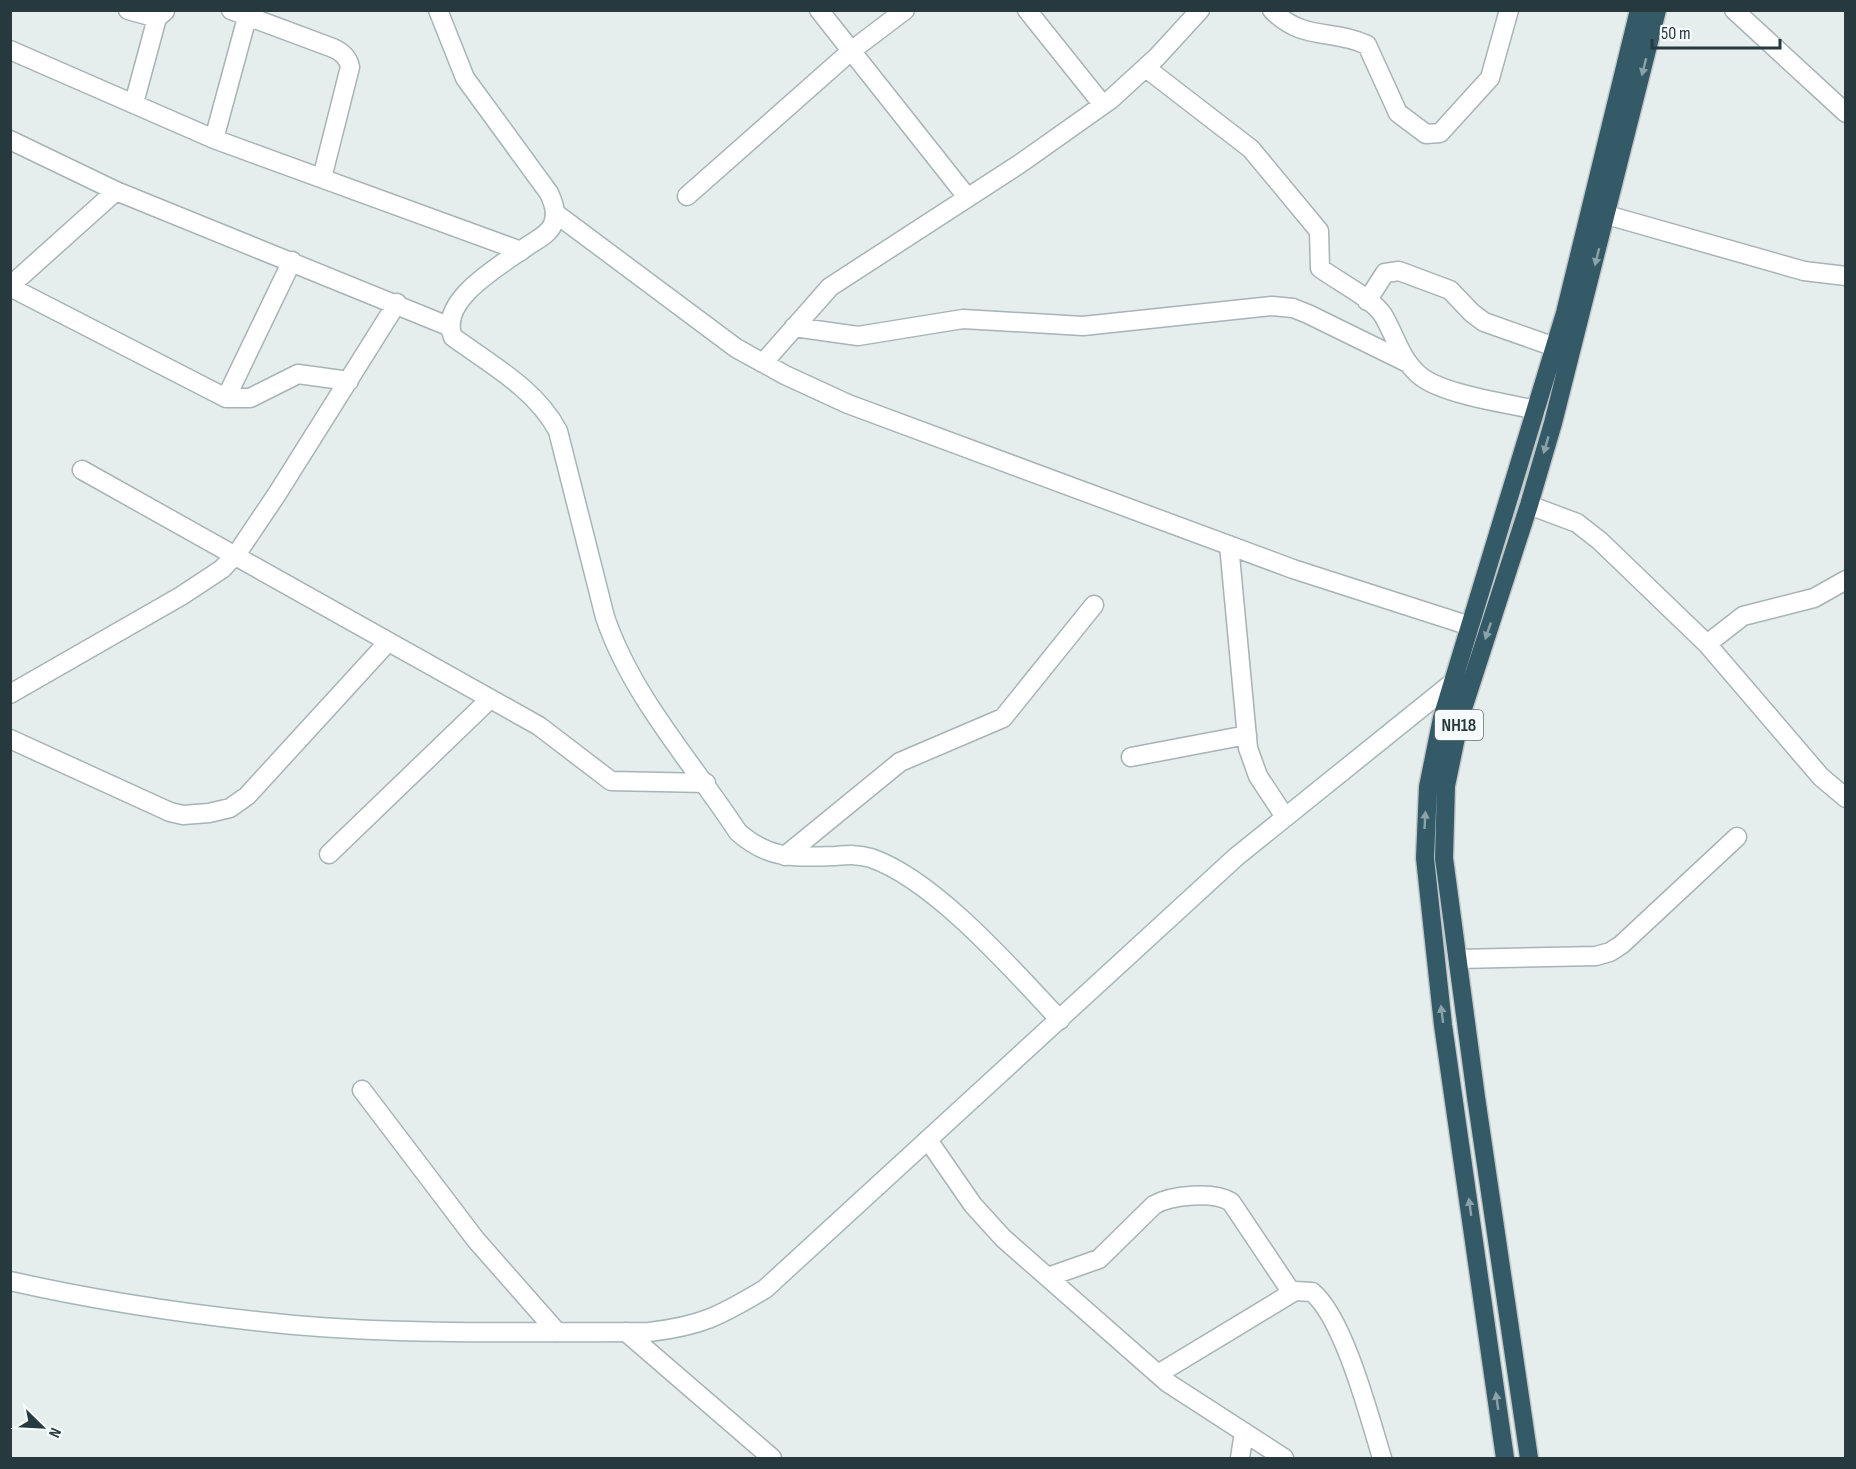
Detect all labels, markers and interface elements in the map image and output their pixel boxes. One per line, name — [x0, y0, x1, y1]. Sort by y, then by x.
scale bar — [1652, 12, 1780, 50]
text: 50 m — [1661, 23, 1691, 44]
one-way arrow — [1638, 58, 1648, 77]
one-way arrow — [1591, 247, 1601, 266]
one-way arrow — [1541, 436, 1551, 454]
one-way arrow — [1482, 622, 1492, 640]
road number: NH18 — [1435, 710, 1483, 740]
one-way arrow — [1420, 811, 1429, 830]
one-way arrow — [1437, 1005, 1447, 1024]
one-way arrow — [1465, 1198, 1474, 1217]
one-way arrow — [1492, 1391, 1501, 1410]
north arrow — [12, 1397, 72, 1457]
text: N — [44, 1425, 65, 1440]

